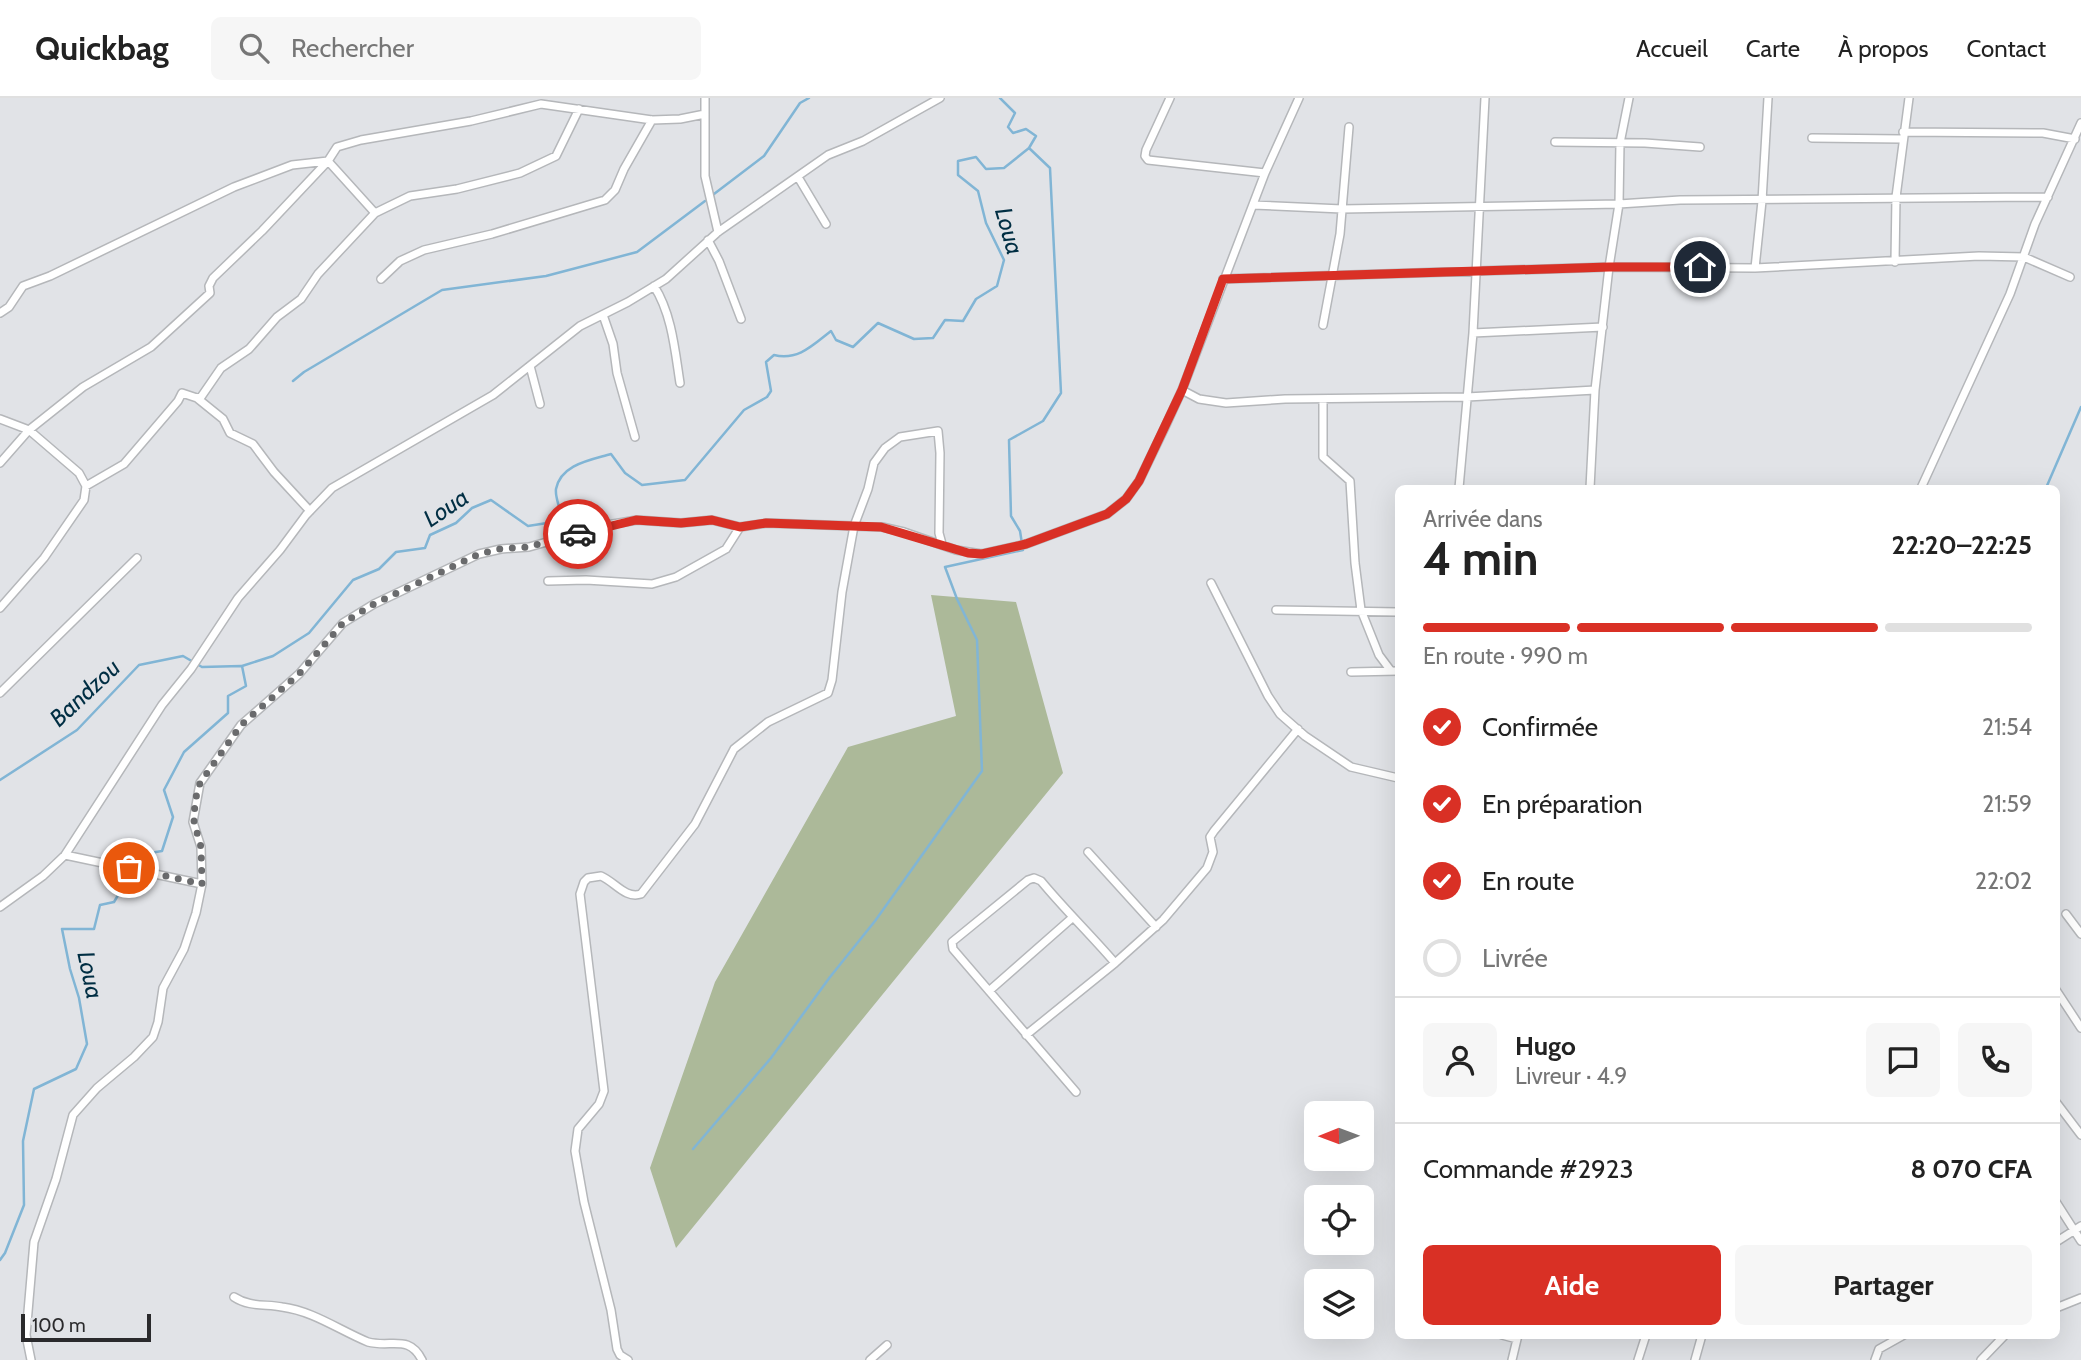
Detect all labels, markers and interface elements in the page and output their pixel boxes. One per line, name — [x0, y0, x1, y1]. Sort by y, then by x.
search box — [211, 17, 701, 80]
text: Quickbag — [35, 28, 169, 68]
icon: search — [235, 29, 273, 67]
text: Rechercher — [291, 32, 414, 64]
text: Accueil — [1636, 34, 1708, 63]
text: Carte — [1746, 34, 1800, 63]
text: À propos — [1838, 34, 1929, 63]
text: Contact — [1967, 34, 2046, 63]
water label: Loua — [989, 204, 1030, 258]
pin — [1670, 237, 1730, 297]
icon: home — [1681, 248, 1719, 286]
water label: Loua — [418, 482, 474, 533]
courier — [543, 499, 613, 569]
text: Arrivée dans — [1423, 505, 1543, 533]
icon: car — [559, 515, 597, 553]
text: 22:20–22:25 — [1892, 529, 2032, 561]
text: 4 min — [1423, 531, 1538, 587]
text: En route · 990 m — [1423, 642, 1588, 670]
water label: Bandzou — [43, 653, 126, 732]
icon: check — [1423, 708, 1461, 746]
text: Confirmée — [1482, 711, 1598, 743]
text: 21:54 — [1982, 713, 2032, 741]
icon: check — [1423, 785, 1461, 823]
text: En préparation — [1482, 788, 1643, 820]
text: 21:59 — [1982, 790, 2032, 818]
pin — [99, 838, 159, 898]
icon: bag — [110, 849, 148, 887]
icon: check — [1423, 862, 1461, 900]
text: En route — [1482, 865, 1574, 897]
text: 22:02 — [1975, 867, 2032, 895]
text: Livrée — [1482, 942, 1548, 974]
water label: Loua — [71, 948, 110, 1001]
button: person — [1423, 1023, 1497, 1097]
button: chat — [1866, 1023, 1940, 1097]
button: phone — [1958, 1023, 2032, 1097]
text: Hugo — [1515, 1030, 1576, 1062]
text: Livreur · 4.9 — [1515, 1062, 1627, 1090]
north arrow — [1304, 1101, 1374, 1171]
map controls — [1304, 1101, 1374, 1339]
text: Commande #2923 — [1423, 1153, 1634, 1185]
text: 8 070 CFA — [1911, 1153, 2032, 1185]
button: locate — [1304, 1185, 1374, 1255]
button: Aide — [1423, 1245, 1721, 1325]
button: Partager — [1735, 1245, 2032, 1325]
button: layers — [1304, 1269, 1374, 1339]
scale bar — [21, 1311, 150, 1343]
text: 100 m — [32, 1314, 86, 1337]

